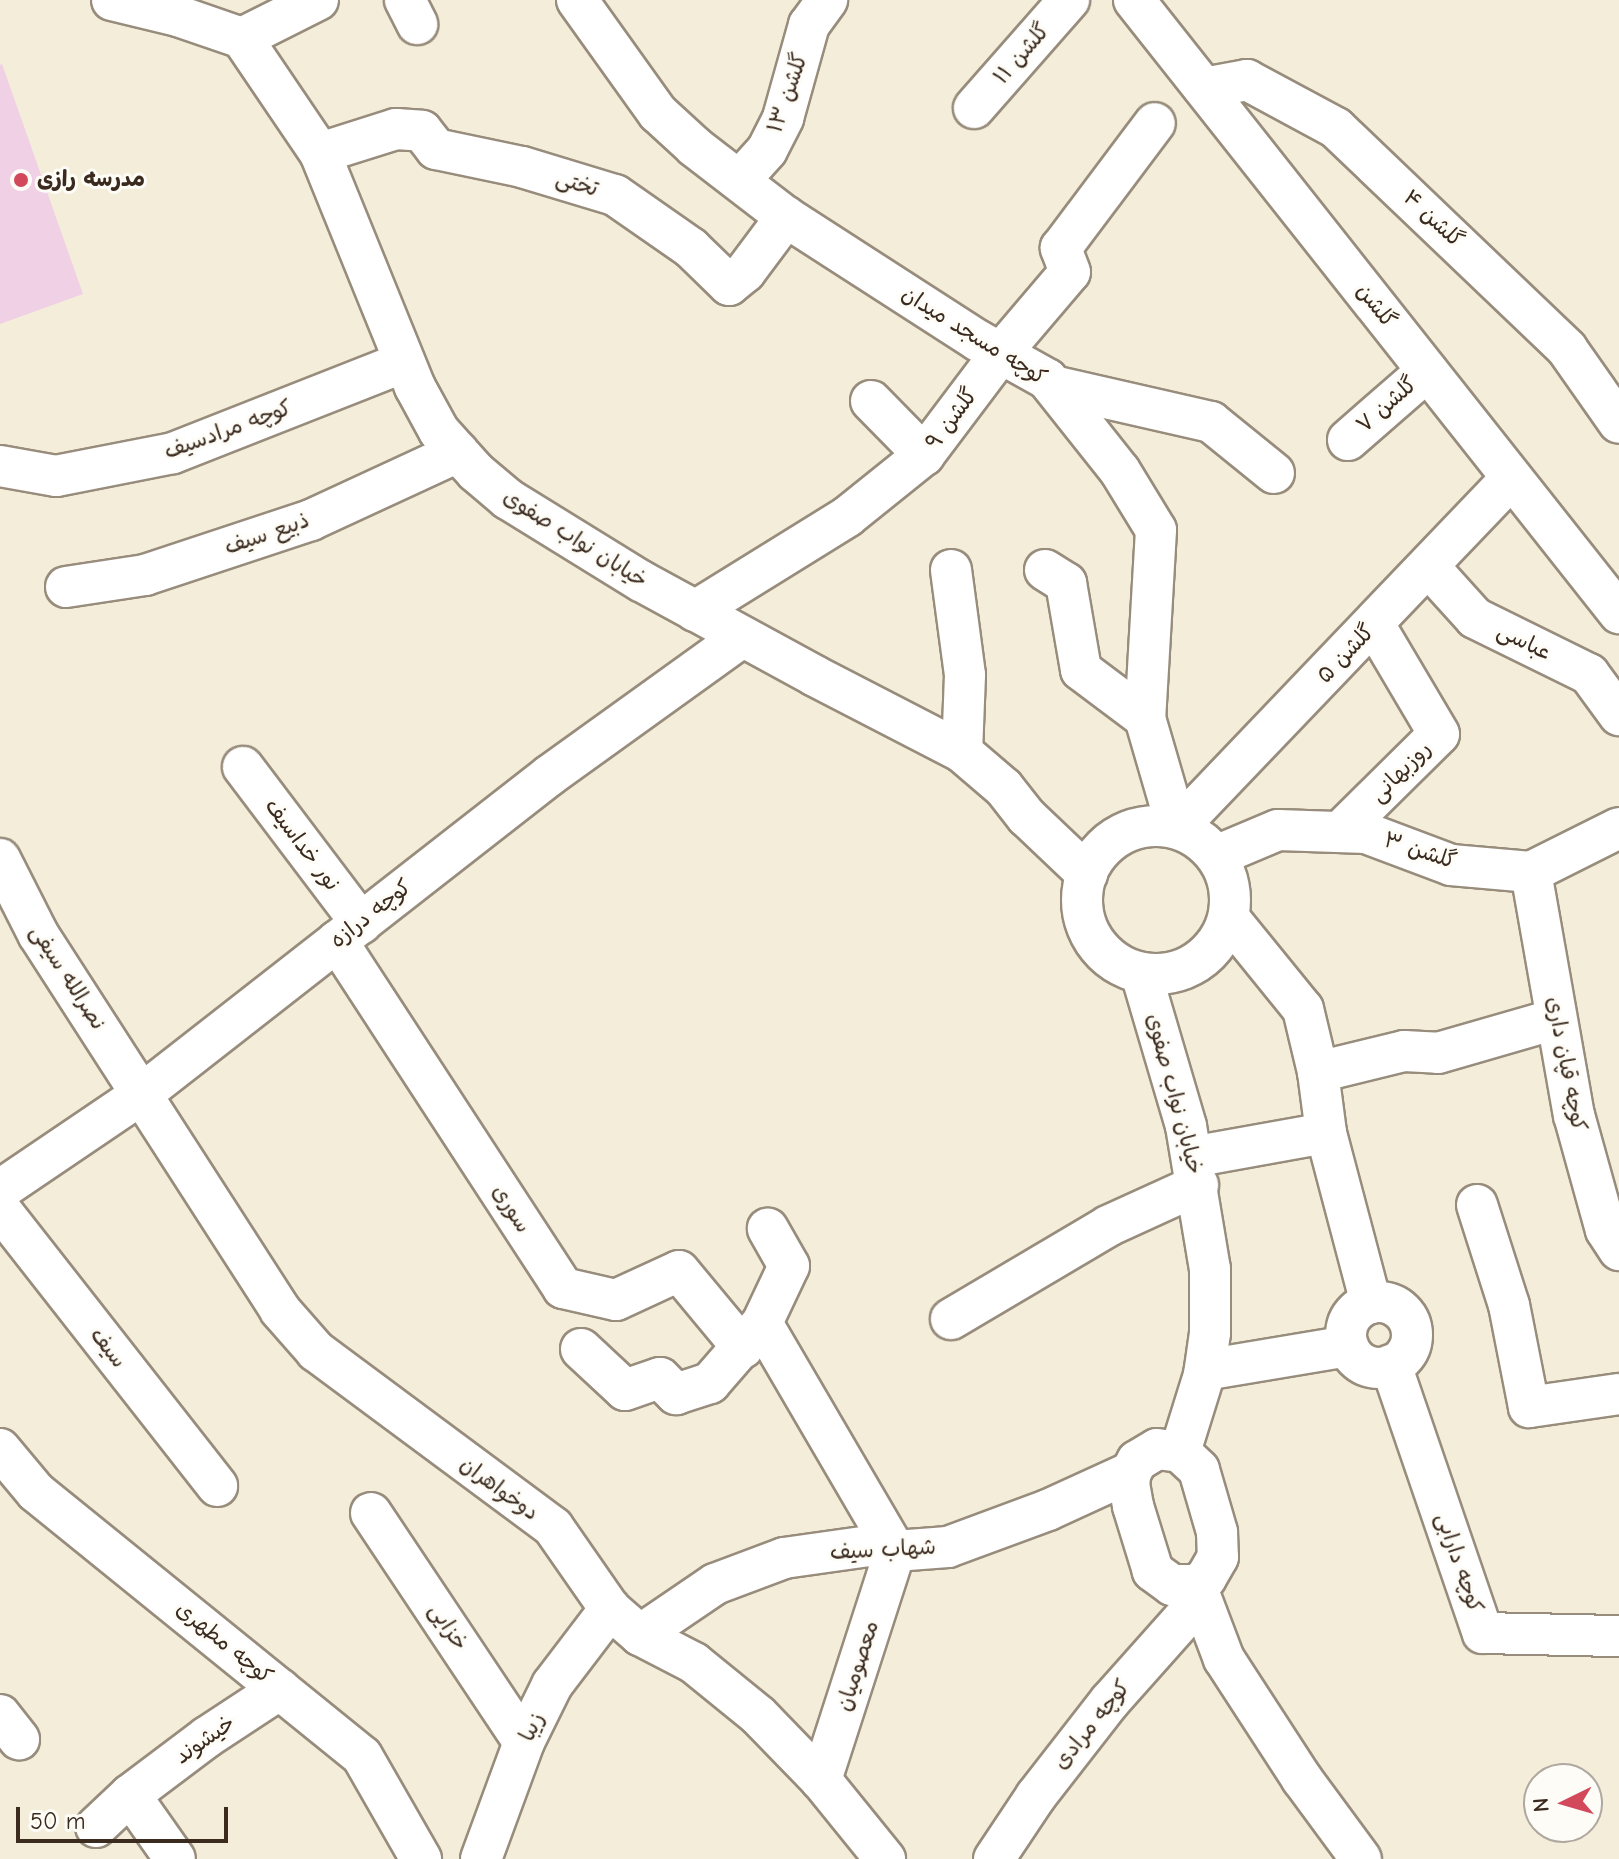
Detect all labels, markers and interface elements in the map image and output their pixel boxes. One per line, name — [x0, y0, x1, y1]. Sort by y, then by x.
street label: گلشن ۱۱ — [988, 18, 1056, 90]
street label: گلشن ۱۳ — [762, 50, 814, 136]
street label: تختی — [553, 165, 601, 203]
place label: مدرسه رازی — [37, 167, 145, 193]
marker: مدرسه رازی — [12, 171, 30, 189]
street label: گلشن ۴ — [1397, 184, 1469, 254]
street label: گلشن — [1350, 279, 1402, 333]
street label: کوچه مسجد میدان — [897, 281, 1051, 391]
street label: گلشن ۷ — [1351, 371, 1423, 439]
street label: گلشن ۹ — [920, 383, 984, 455]
street label: کوچه مرادسیف — [161, 395, 295, 465]
street label: خیابان نواب صفوی — [498, 484, 652, 594]
street label: ذبیع سیف — [221, 507, 313, 561]
street label: عباسی — [1493, 618, 1555, 666]
street label: گلشن ۵ — [1312, 619, 1380, 689]
street label: روزبهانی — [1365, 736, 1437, 808]
street label: نور خداسیف — [259, 794, 345, 896]
street label: گلشن ۳ — [1380, 827, 1460, 875]
street label: کوچه درازه — [325, 874, 417, 954]
street label: نصرالله سیفی — [24, 920, 112, 1036]
street label: کوچه قپان داری — [1540, 995, 1592, 1133]
street label: خیابان نواب صفوی — [1140, 1011, 1208, 1177]
street label: سوری — [486, 1180, 536, 1238]
street label: سیف — [84, 1323, 132, 1373]
street label: دوخواهران — [454, 1452, 544, 1526]
street label: کوچه دارابی — [1430, 1510, 1488, 1616]
street label: شهاب سیف — [829, 1534, 937, 1566]
street label: کوچه مطهری — [170, 1596, 278, 1690]
street label: خزایی — [423, 1598, 473, 1656]
street label: معصومیان — [831, 1617, 885, 1715]
street label: کوچه مرادی — [1048, 1675, 1136, 1775]
street label: زیبا — [514, 1708, 550, 1746]
street label: خیشوند — [170, 1710, 240, 1770]
north arrow — [1523, 1763, 1603, 1843]
scale bar — [20, 1791, 232, 1841]
text: N — [1528, 1797, 1555, 1813]
text: 50 m — [30, 1807, 86, 1835]

